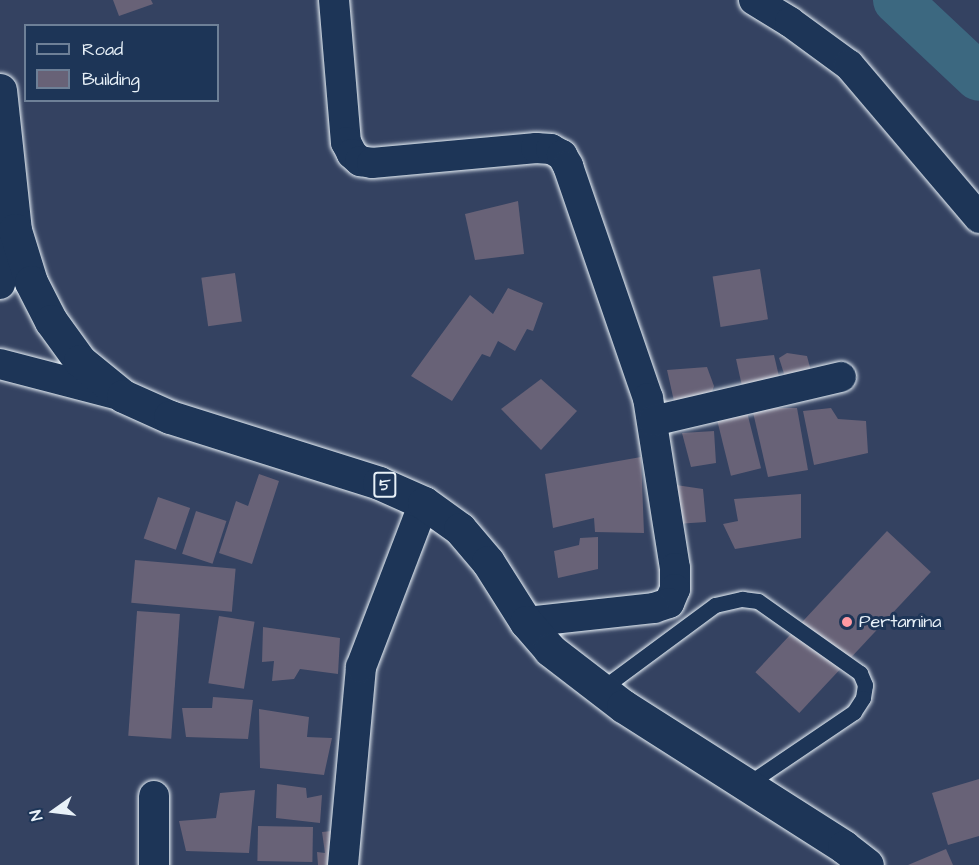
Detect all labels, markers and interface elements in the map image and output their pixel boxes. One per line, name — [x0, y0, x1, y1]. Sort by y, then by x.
legend — [24, 24, 219, 102]
text: Road — [82, 37, 123, 62]
text: Building — [82, 67, 140, 92]
road number: 5 — [373, 472, 397, 498]
place label: Pertamina — [859, 611, 941, 633]
marker: Pertamina — [840, 615, 854, 629]
north arrow — [24, 781, 84, 841]
text: N — [25, 808, 48, 823]

